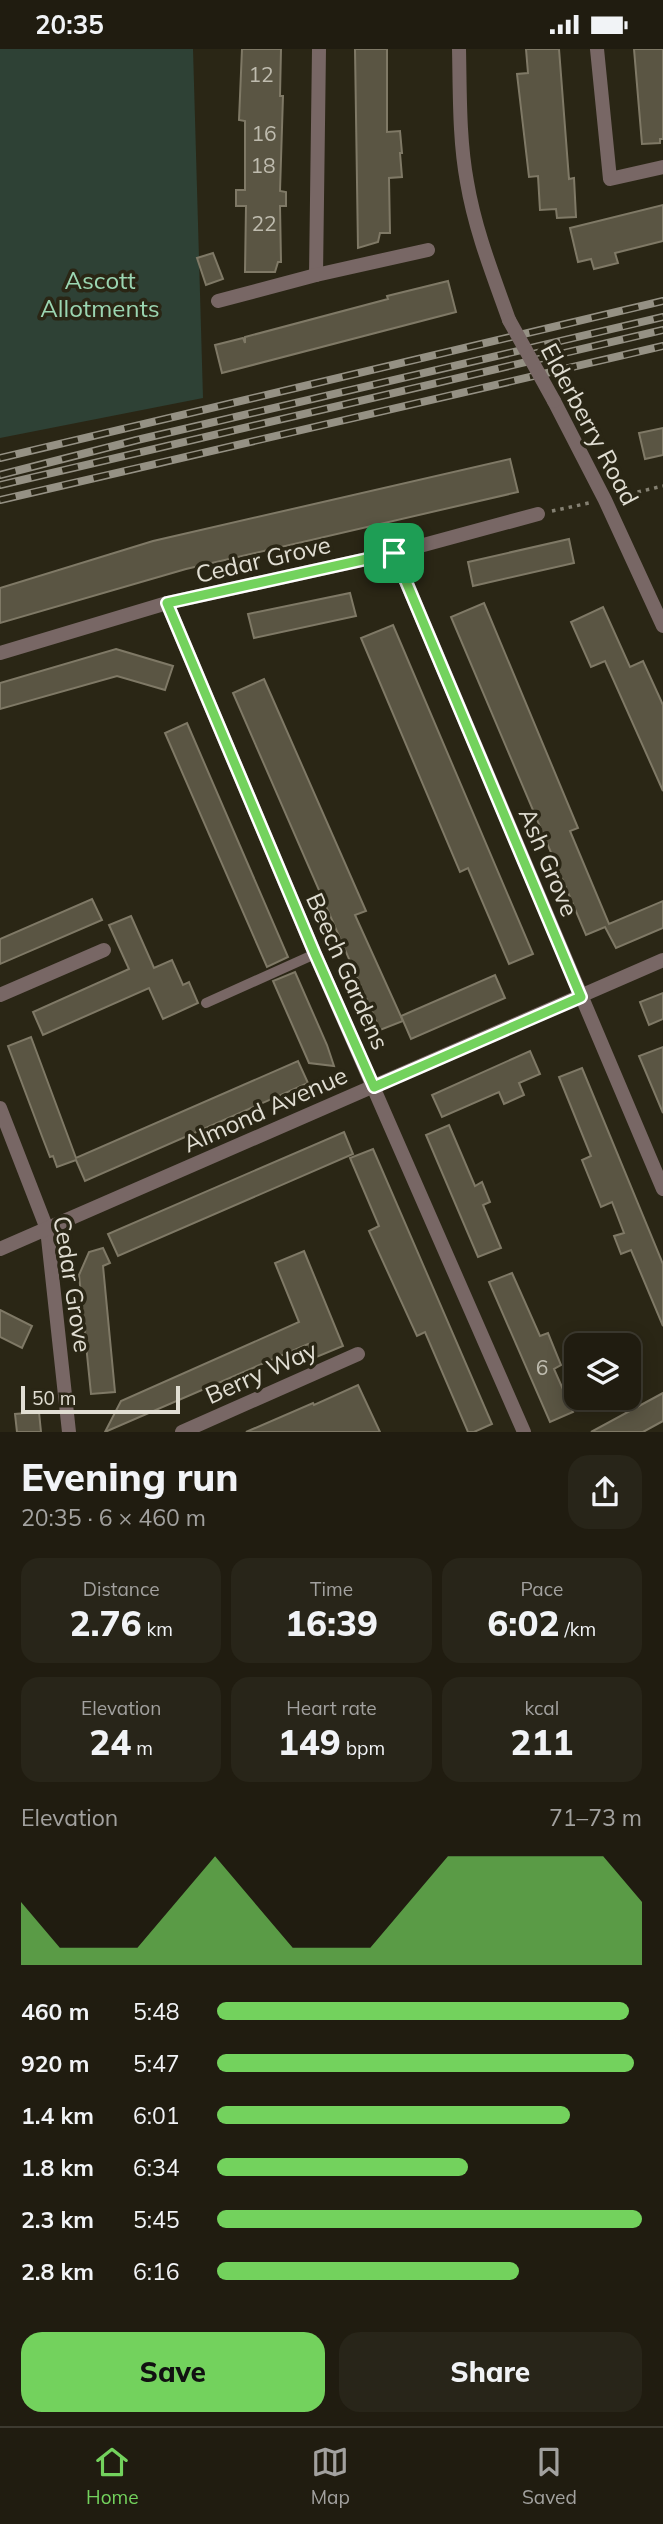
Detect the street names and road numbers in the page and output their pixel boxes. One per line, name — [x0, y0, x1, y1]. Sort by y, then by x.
street label: Elderberry Road — [535, 338, 645, 510]
street label: Cedar Grove — [193, 529, 333, 589]
street label: Ash Grove — [513, 803, 585, 921]
street label: Beech Gardens — [300, 888, 396, 1054]
street label: Almond Avenue — [178, 1059, 352, 1159]
street label: Cedar Grove — [47, 1214, 99, 1354]
street label: Berry Way — [201, 1334, 322, 1410]

